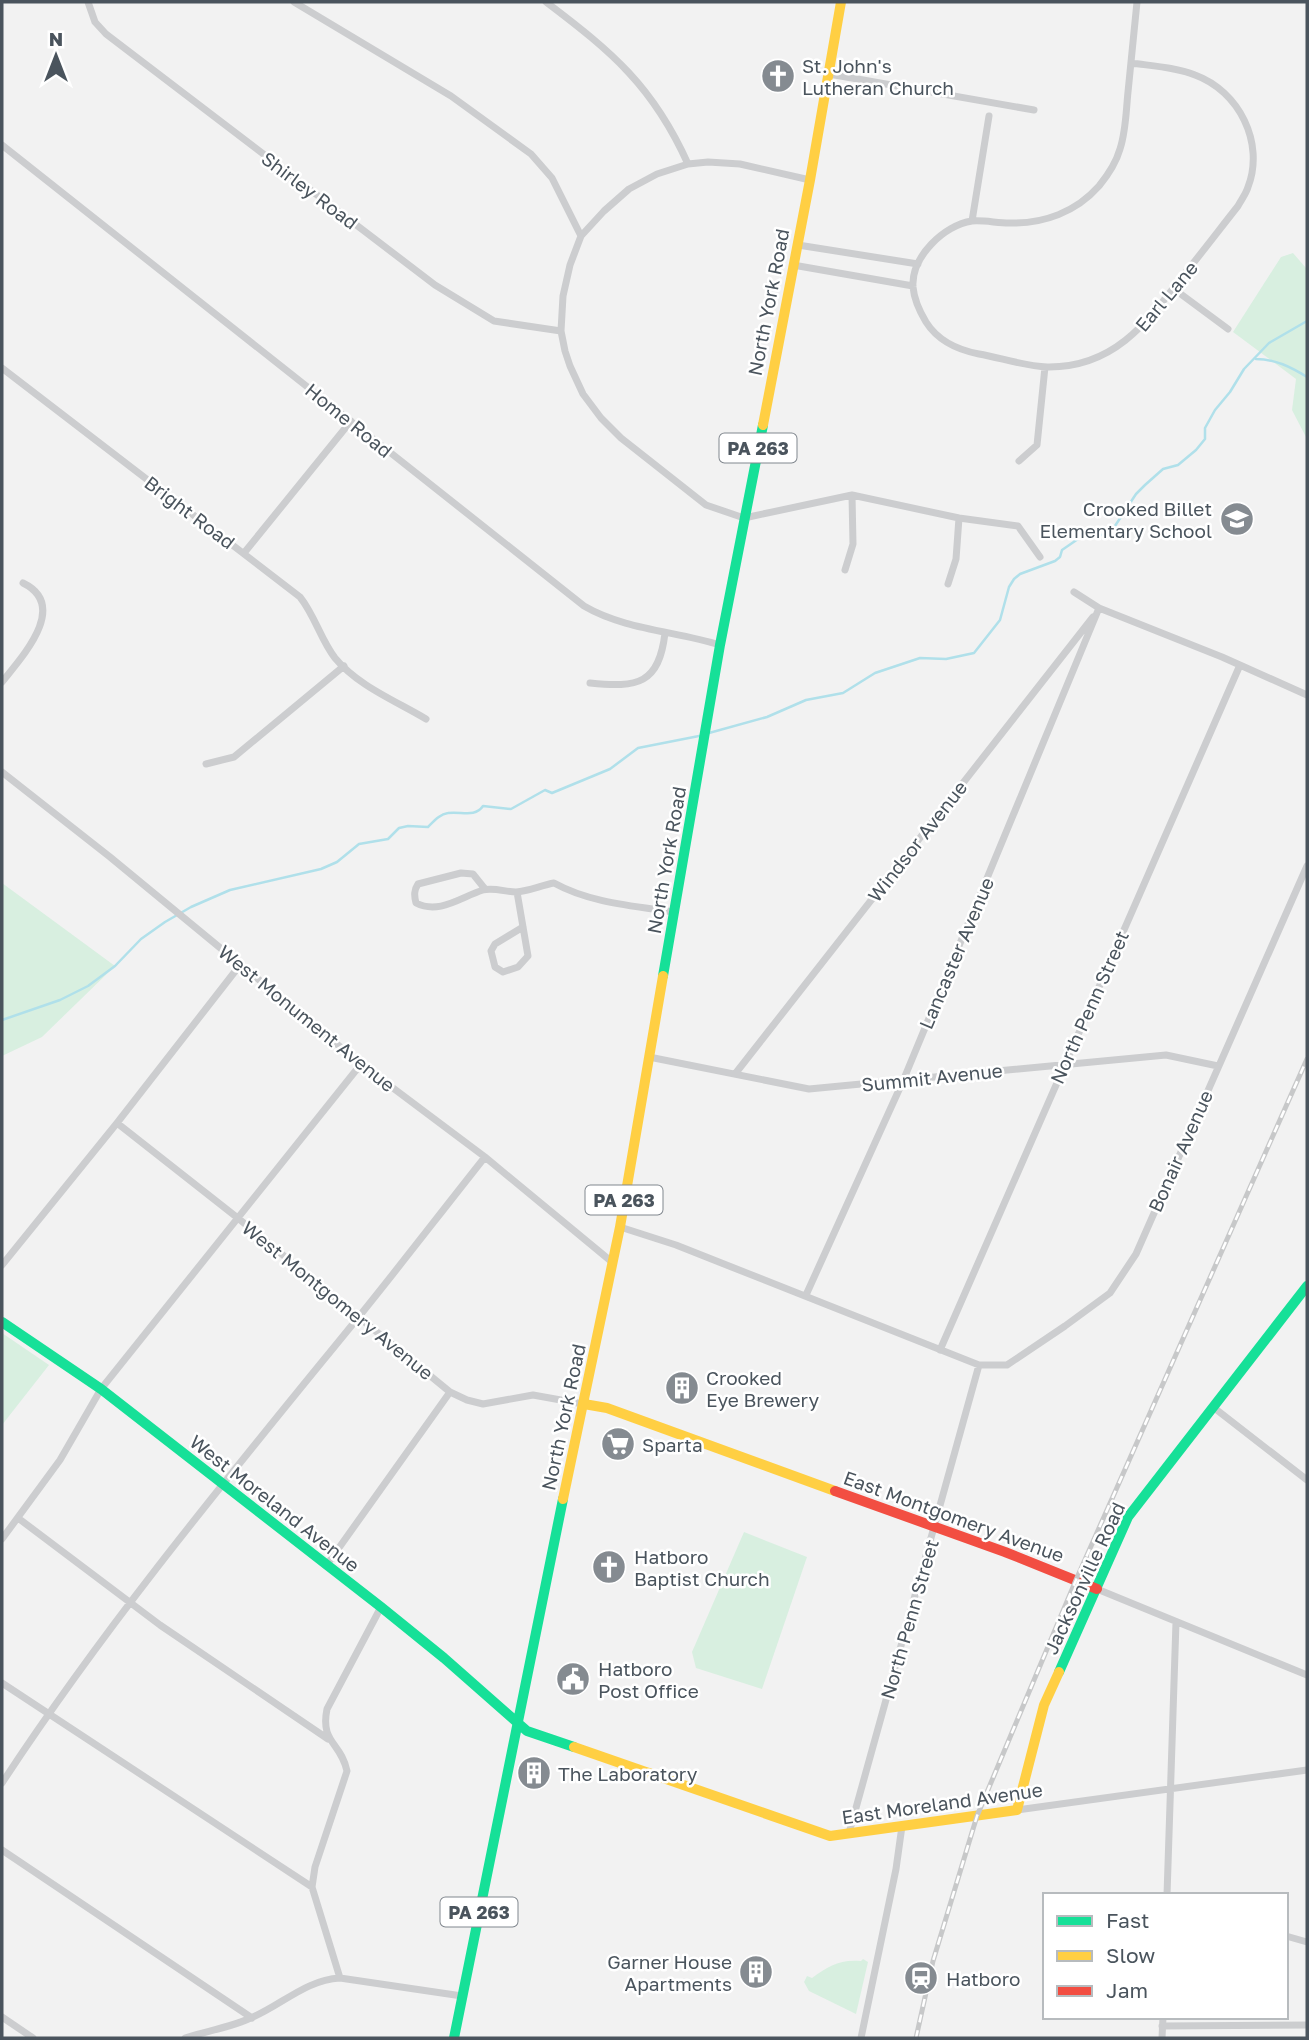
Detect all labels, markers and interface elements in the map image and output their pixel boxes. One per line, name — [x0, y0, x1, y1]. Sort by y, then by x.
north arrow — [21, 21, 91, 91]
text: N — [49, 27, 63, 50]
place label: St. John's Lutheran Church — [802, 54, 954, 99]
church icon: St. John's Lutheran Church — [759, 57, 797, 95]
street label: Shirley Road — [257, 146, 363, 234]
street label: North York Road — [742, 227, 794, 377]
street label: Earl Lane — [1130, 256, 1202, 336]
street label: Home Road — [301, 378, 397, 462]
road number: PA 263 — [720, 434, 796, 462]
street label: Bright Road — [140, 471, 240, 553]
place label: Crooked Billet Elementary School — [1039, 497, 1212, 542]
school or university icon: Crooked Billet Elementary School — [1218, 500, 1256, 538]
street label: Windsor Avenue — [863, 776, 971, 906]
street label: North York Road — [642, 785, 690, 935]
street label: Lancaster Avenue — [914, 874, 998, 1032]
street label: North Penn Street — [1045, 927, 1133, 1087]
street label: West Monument Avenue — [214, 940, 400, 1096]
street label: Summit Avenue — [860, 1058, 1004, 1096]
street label: Bonair Avenue — [1143, 1087, 1217, 1215]
road number: PA 263 — [586, 1185, 662, 1214]
street label: West Montgomery Avenue — [238, 1216, 438, 1384]
street label: North York Road — [536, 1342, 590, 1492]
place label: Crooked Eye Brewery — [706, 1366, 819, 1411]
building icon: Crooked Eye Brewery — [663, 1369, 701, 1407]
supermarket icon: Sparta — [599, 1425, 637, 1463]
street label: West Moreland Avenue — [186, 1430, 364, 1576]
place label: Sparta — [642, 1433, 703, 1456]
street label: East Montgomery Avenue — [841, 1465, 1067, 1567]
street label: Jacksonville Road — [1039, 1498, 1129, 1658]
street label: North Penn Street — [875, 1536, 943, 1702]
place label: Hatboro Baptist Church — [634, 1545, 770, 1590]
church icon: Hatboro Baptist Church — [590, 1548, 628, 1586]
place label: Hatboro Post Office — [598, 1657, 699, 1702]
public building icon: Hatboro Post Office — [554, 1660, 592, 1698]
building icon: The Laboratory — [515, 1754, 553, 1792]
place label: The Laboratory — [558, 1762, 698, 1785]
street label: East Moreland Avenue — [840, 1778, 1044, 1828]
legend — [1043, 1893, 1288, 2019]
road number: PA 263 — [440, 1898, 518, 1926]
text: Fast — [1106, 1907, 1149, 1933]
text: Slow — [1106, 1942, 1155, 1968]
place label: Garner House Apartments — [607, 1950, 732, 1995]
building icon: Garner House Apartments — [737, 1953, 775, 1991]
station icon: Hatboro — [902, 1959, 940, 1997]
place label: Hatboro — [946, 1967, 1020, 1990]
text: Jam — [1106, 1977, 1148, 2003]

